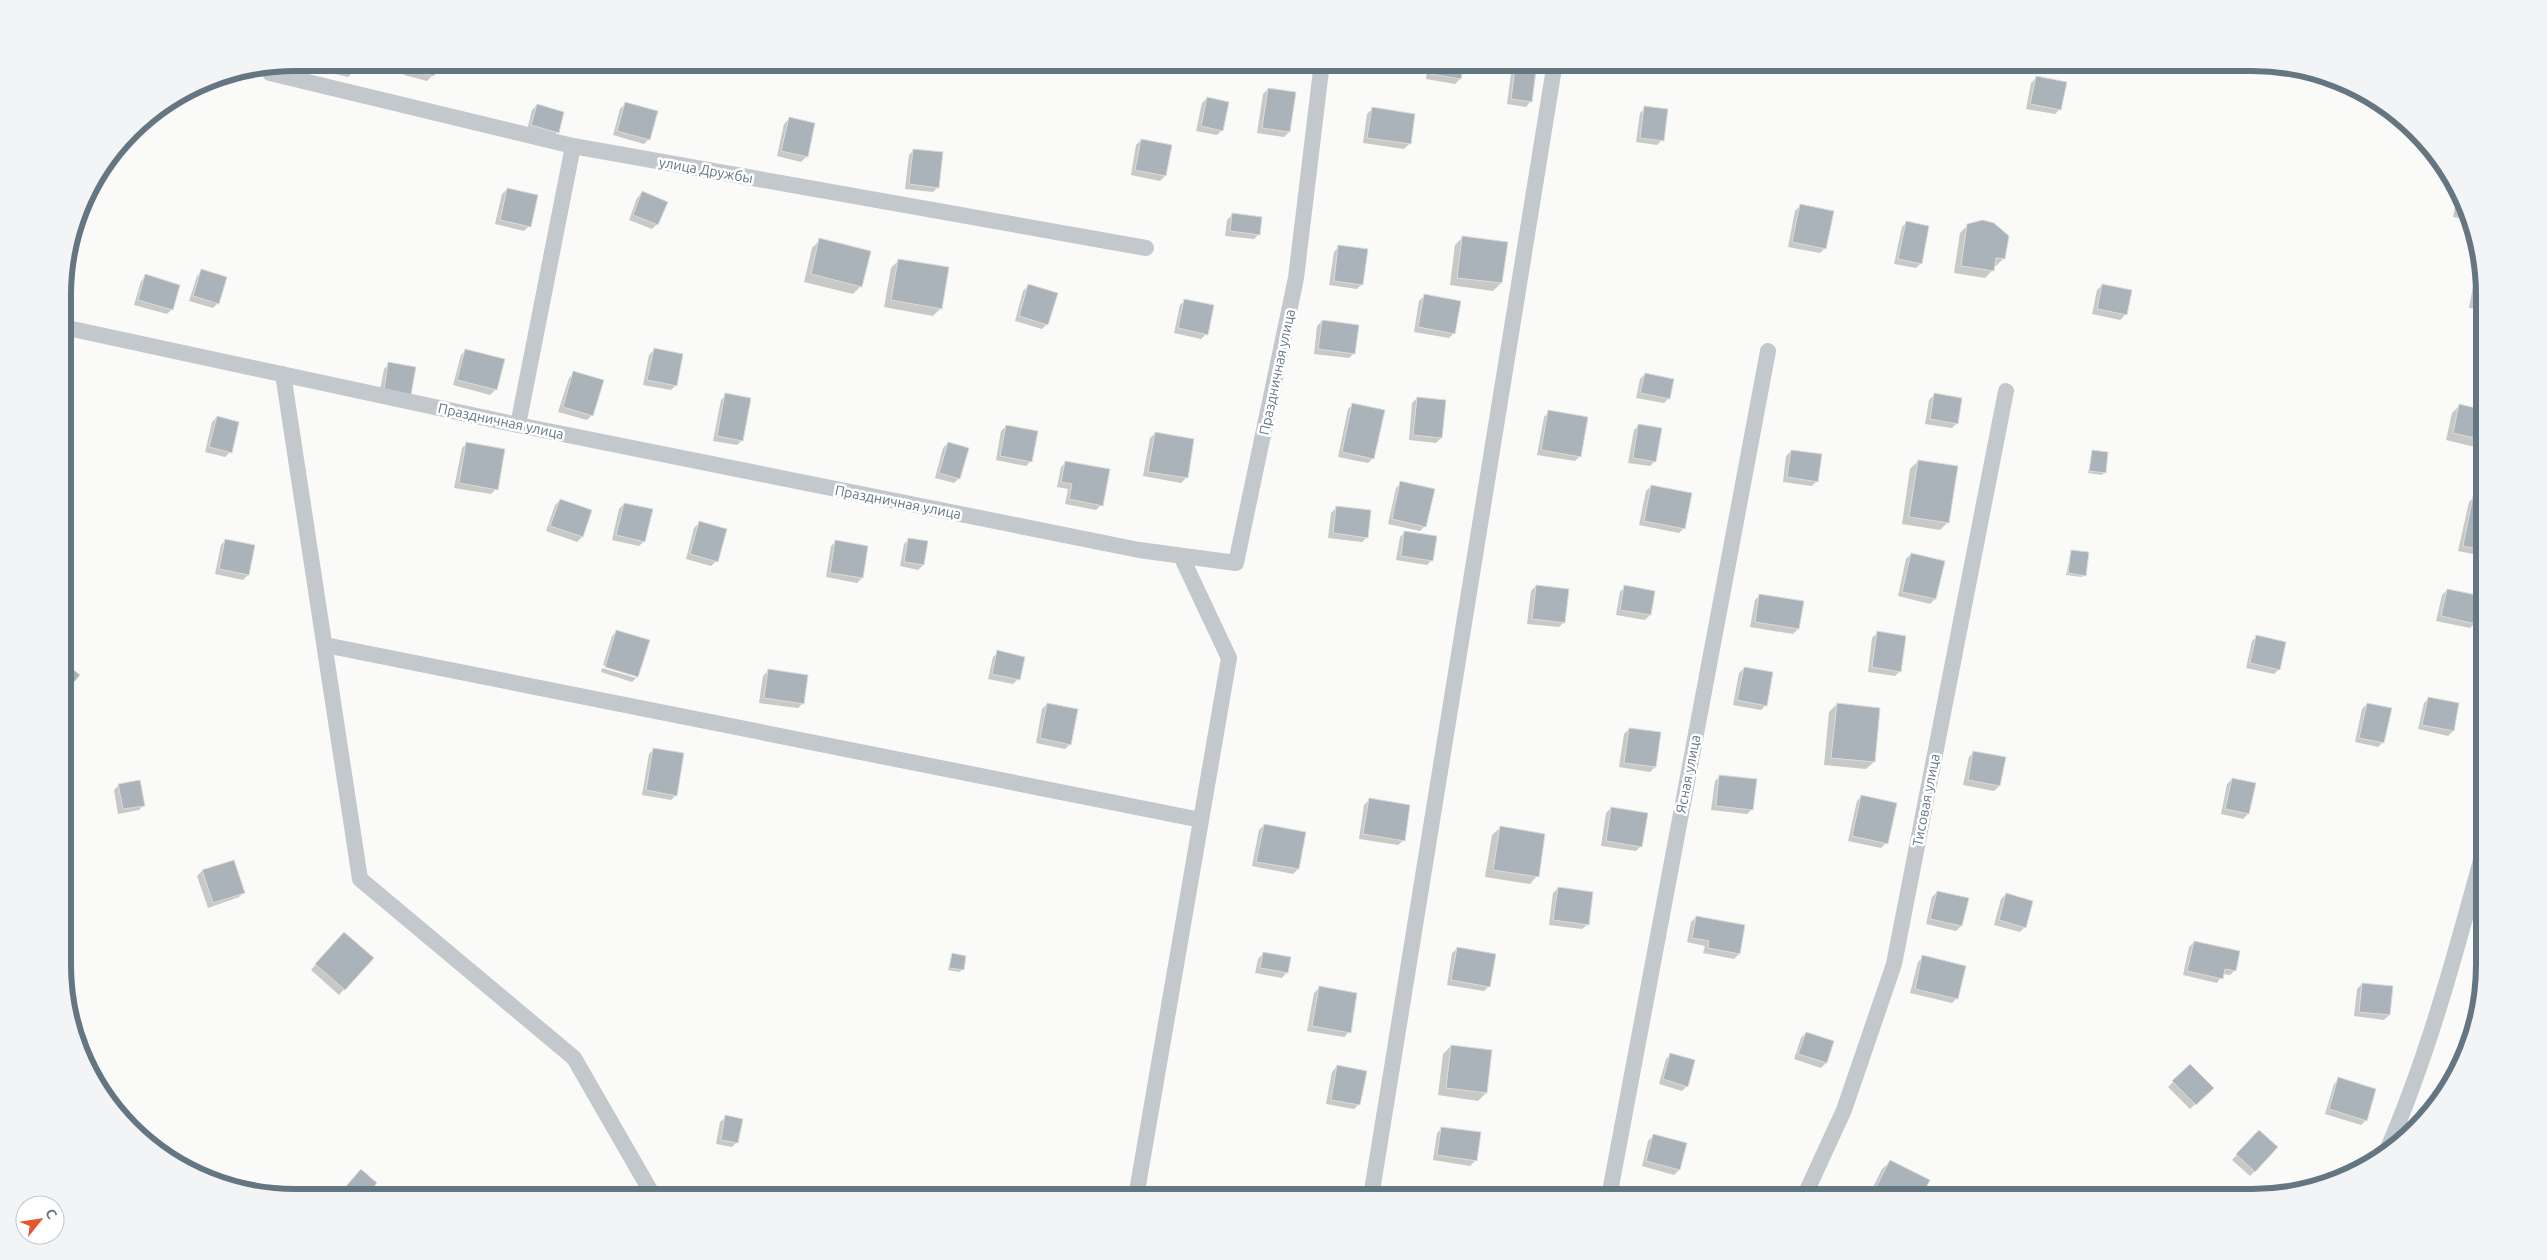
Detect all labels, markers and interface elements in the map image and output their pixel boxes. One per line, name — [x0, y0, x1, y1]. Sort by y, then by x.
street label: улица Дружбы — [658, 154, 754, 186]
street label: Праздничная улица — [1256, 308, 1298, 436]
street label: Праздничная улица — [437, 400, 565, 442]
street label: Праздничная улица — [834, 482, 962, 522]
street label: Ясная улица — [1673, 733, 1703, 815]
street label: Тисовая улица — [1909, 752, 1943, 848]
north arrow — [15, 1195, 65, 1245]
text: С — [42, 1206, 60, 1221]

